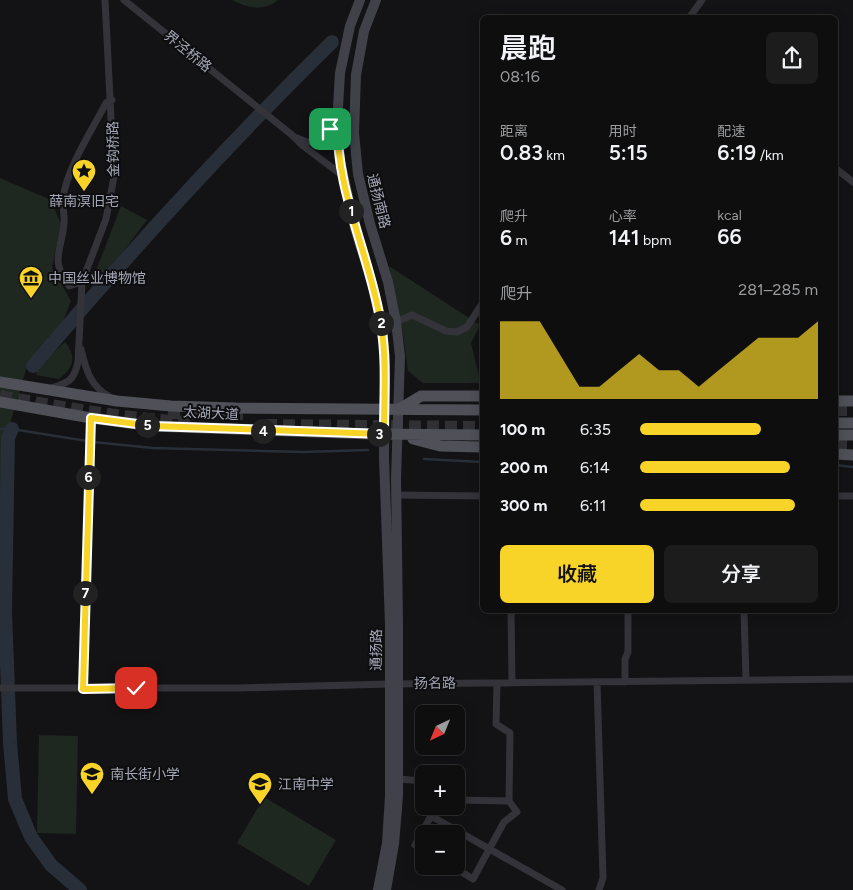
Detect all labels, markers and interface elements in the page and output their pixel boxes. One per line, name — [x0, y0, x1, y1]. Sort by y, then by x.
street label: 界泾桥路 — [161, 27, 215, 76]
text: 晨跑 — [500, 31, 556, 65]
button: share — [766, 32, 818, 84]
text: 08:16 — [500, 67, 540, 86]
pin — [309, 108, 351, 150]
icon: arrive — [316, 115, 344, 143]
street label: 金钩桥路 — [105, 121, 122, 177]
text: 距离 — [500, 123, 528, 140]
text: 用时 — [609, 123, 637, 140]
text: 配速 — [717, 123, 745, 140]
text: 0.83 — [500, 140, 543, 165]
text: 5:15 — [609, 140, 648, 165]
text: 6:19 — [717, 140, 756, 165]
text: km — [543, 147, 565, 164]
text: /km — [756, 147, 784, 164]
place icon: 薛南溟旧宅 — [71, 158, 97, 192]
street label: 通扬南路 — [363, 172, 394, 230]
place label: 薛南溟旧宅 — [49, 193, 119, 210]
pin: 1 — [338, 198, 364, 224]
text: 1 — [349, 203, 354, 220]
text: kcal — [717, 207, 742, 224]
text: 爬升 — [500, 208, 528, 225]
text: 心率 — [609, 208, 637, 225]
text: 66 — [717, 224, 741, 249]
text: 6 — [500, 225, 512, 250]
text: 141 — [609, 225, 639, 250]
text: m — [512, 232, 527, 249]
text: bpm — [639, 232, 671, 249]
museum icon: 中国丝业博物馆 — [18, 265, 44, 299]
place label: 中国丝业博物馆 — [48, 270, 146, 287]
text: 281–285 m — [738, 280, 818, 299]
text: 爬升 — [500, 284, 532, 303]
pin: 2 — [368, 310, 394, 336]
text: 2 — [377, 315, 386, 332]
street label: 太湖大道 — [183, 404, 239, 423]
pin: 5 — [134, 412, 160, 438]
text: 5 — [143, 417, 152, 434]
pin: 4 — [250, 418, 276, 444]
text: 100 m — [500, 420, 545, 439]
text: 6:35 — [580, 420, 611, 439]
pin: 3 — [366, 422, 392, 446]
text: 4 — [259, 423, 268, 440]
text: 3 — [376, 426, 383, 443]
text: 200 m — [500, 458, 548, 477]
text: 6:14 — [580, 458, 610, 477]
pin: 6 — [76, 464, 100, 490]
text: 6 — [84, 469, 93, 486]
text: 300 m — [500, 496, 547, 515]
text: 6:11 — [580, 496, 606, 515]
button: 收藏 — [500, 545, 654, 603]
button: 分享 — [664, 545, 818, 603]
pin: 7 — [72, 580, 98, 606]
text: 7 — [82, 585, 89, 602]
street label: 通扬路 — [368, 629, 385, 671]
pin — [115, 667, 157, 709]
icon: check — [122, 674, 150, 702]
street label: 扬名路 — [414, 675, 456, 692]
north arrow — [415, 705, 465, 755]
map controls — [415, 705, 465, 875]
school or university icon: 南长街小学 — [79, 761, 105, 795]
button: + — [415, 765, 465, 815]
place label: 南长街小学 — [110, 766, 180, 783]
school or university icon: 江南中学 — [247, 771, 273, 805]
place label: 江南中学 — [278, 776, 334, 793]
button: − — [415, 825, 465, 875]

